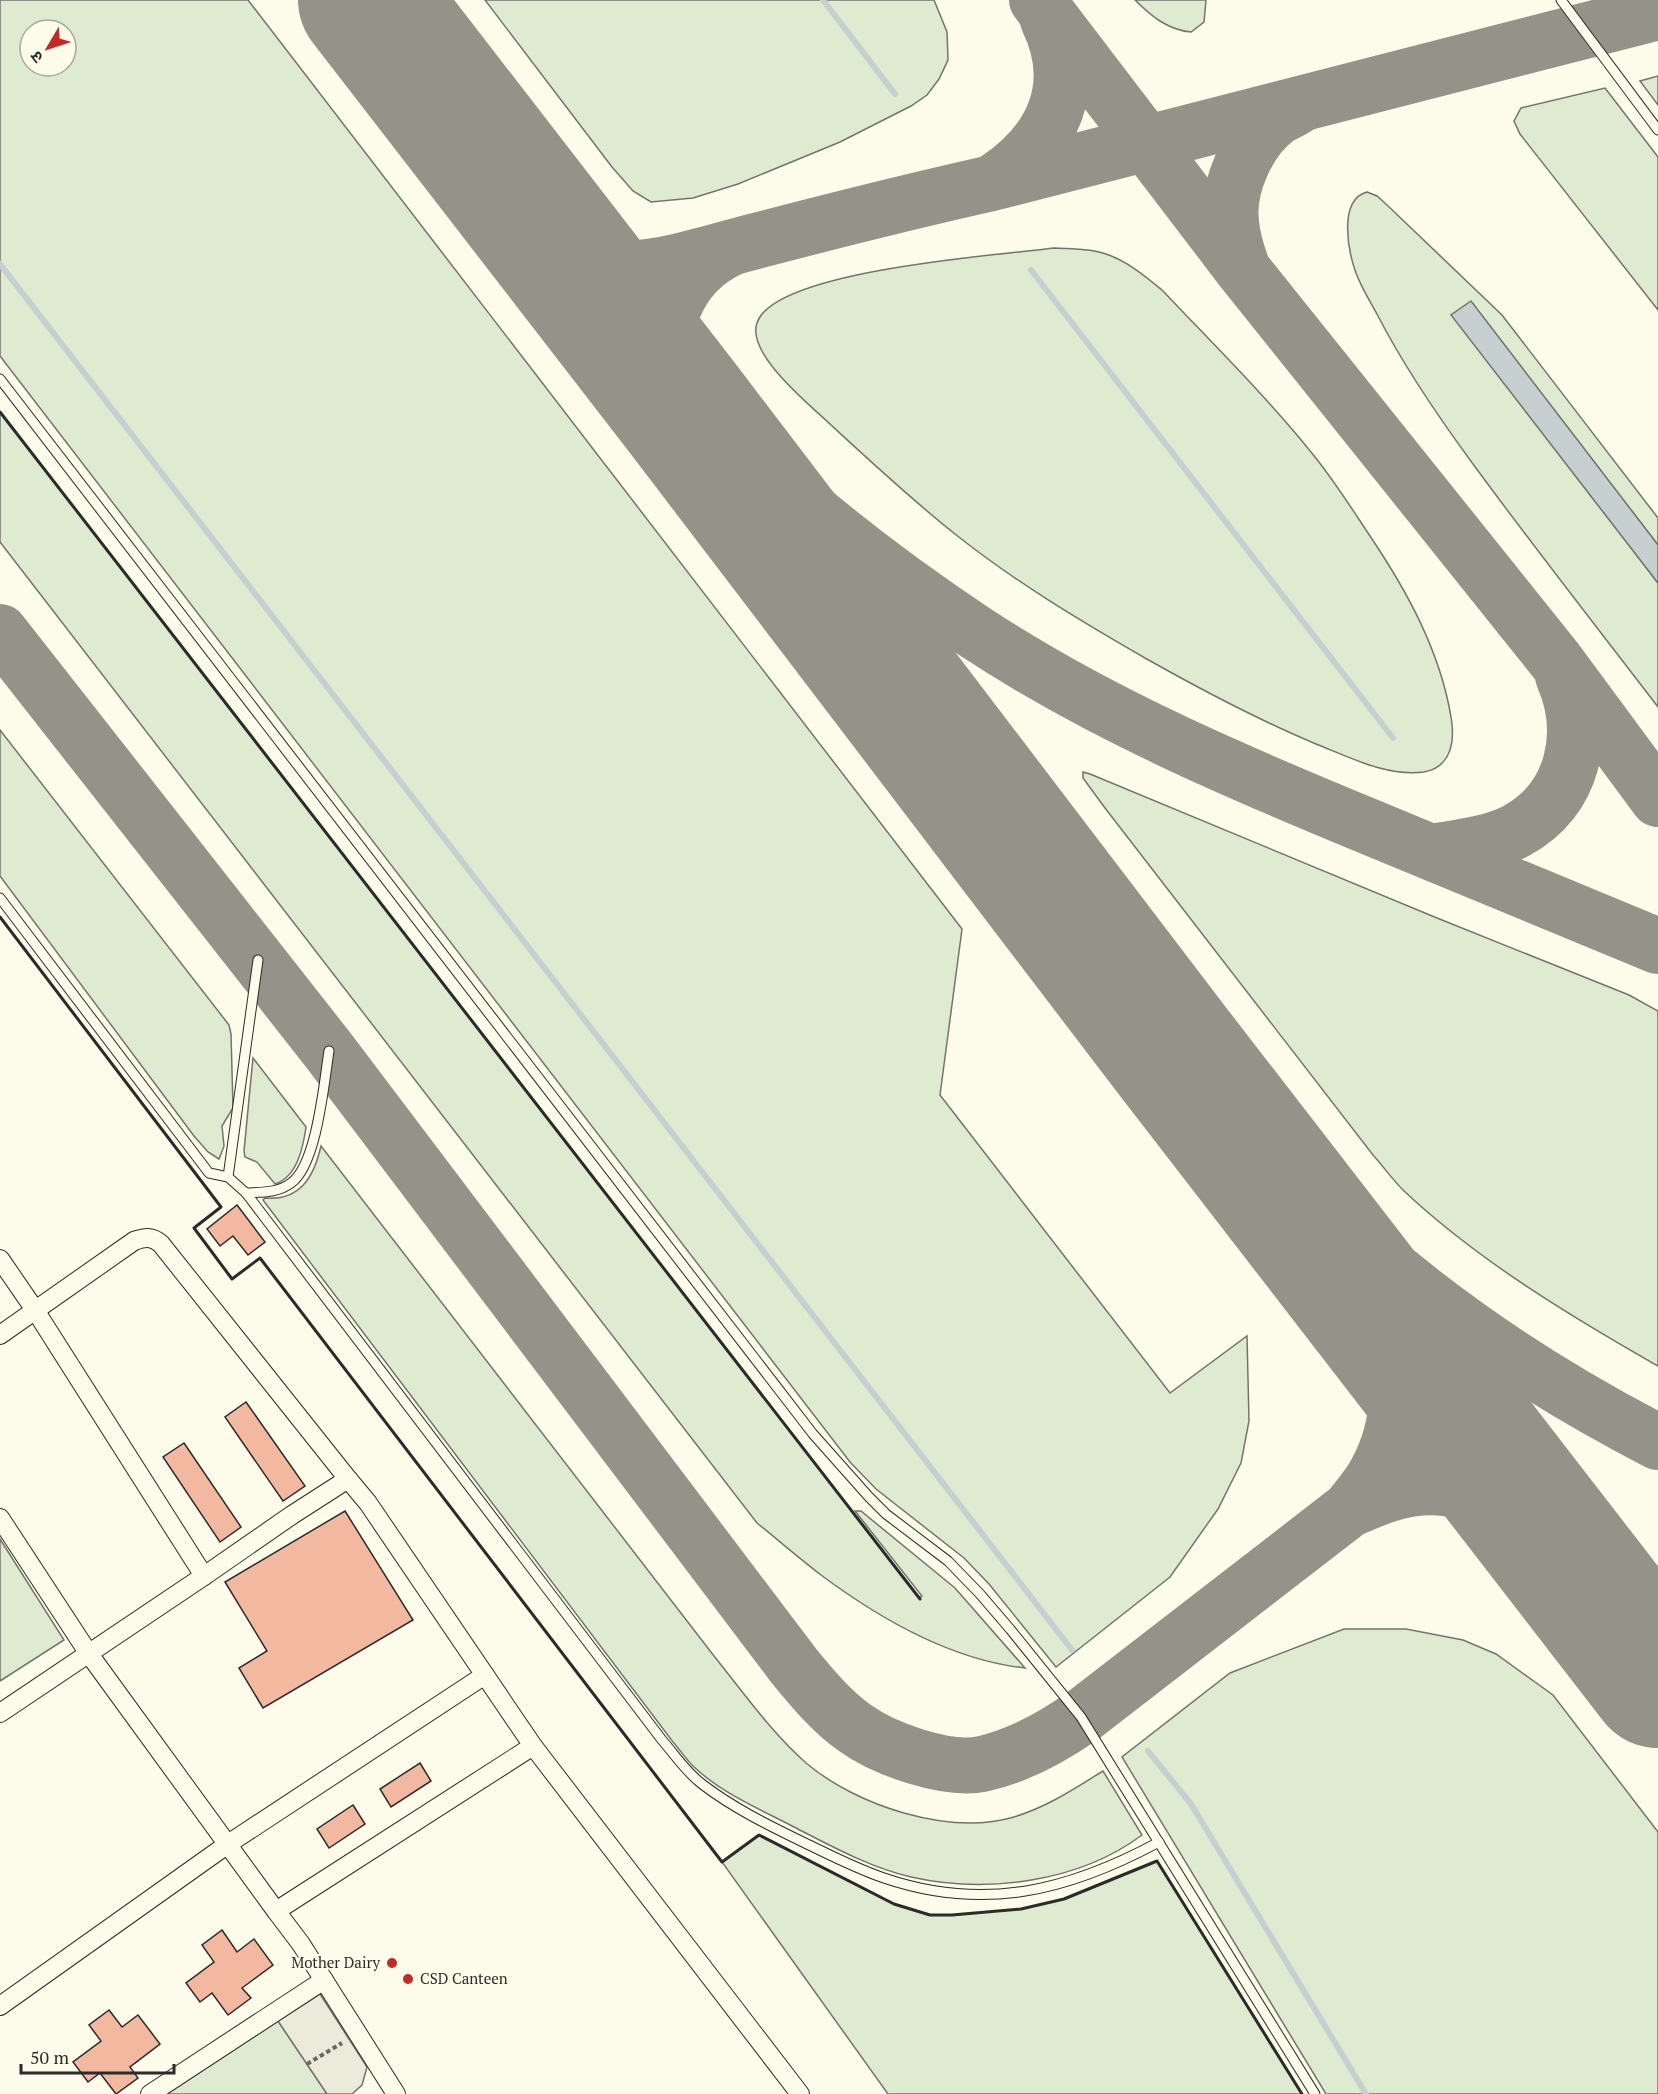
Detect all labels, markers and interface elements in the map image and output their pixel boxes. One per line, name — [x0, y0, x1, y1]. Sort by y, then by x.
north arrow — [18, 18, 78, 78]
text: उ — [24, 46, 48, 68]
place label: Mother Dairy — [291, 1952, 380, 1972]
marker: Mother Dairy — [385, 1956, 399, 1970]
place label: CSD Canteen — [420, 1968, 508, 1988]
marker: CSD Canteen — [401, 1972, 415, 1986]
scale bar — [21, 2037, 174, 2075]
text: 50 m — [30, 2045, 70, 2069]

